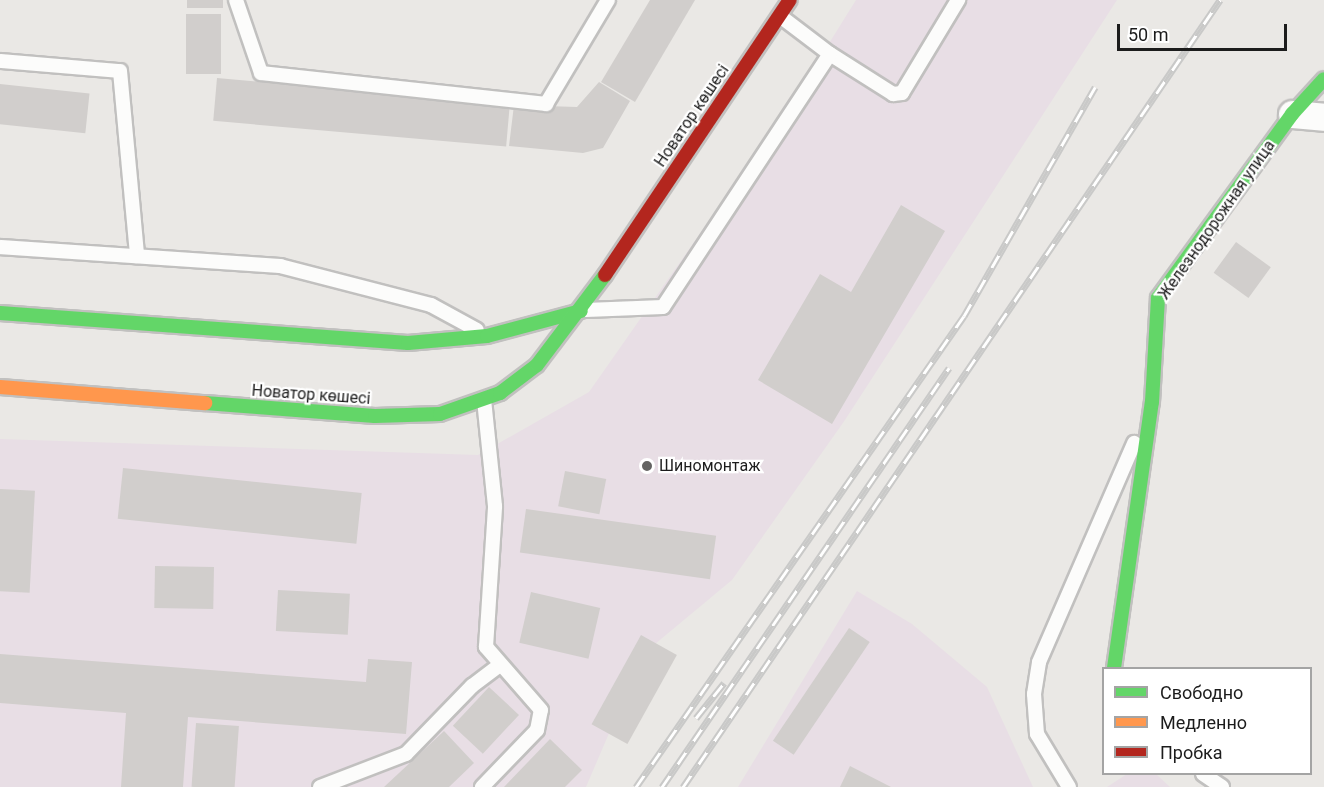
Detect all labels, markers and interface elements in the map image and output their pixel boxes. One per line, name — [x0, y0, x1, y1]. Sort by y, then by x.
scale bar — [1120, 12, 1290, 50]
text: 50 m — [1128, 24, 1168, 45]
street label: Новатор көшесі — [651, 61, 733, 171]
street label: Железнодорожная улица — [1155, 137, 1279, 303]
street label: Новатор көшесі — [251, 381, 371, 409]
place label: Шиномонтаж — [659, 456, 760, 476]
marker: Шиномонтаж — [640, 459, 654, 473]
legend — [1102, 667, 1312, 775]
text: Свободно — [1160, 682, 1243, 703]
text: Медленно — [1160, 712, 1247, 733]
text: Пробка — [1160, 742, 1223, 763]

